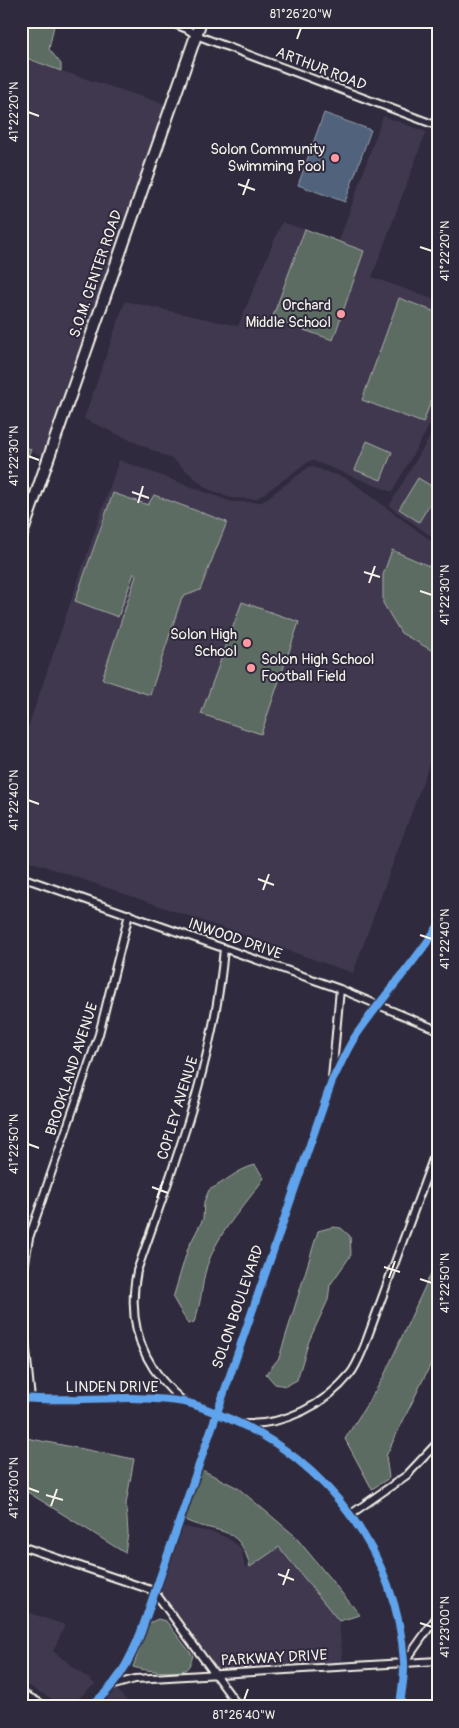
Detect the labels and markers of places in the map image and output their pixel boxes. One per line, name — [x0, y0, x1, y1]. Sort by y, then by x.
place label: Solon Community Swimming Pool — [210, 140, 326, 176]
marker: Solon Community Swimming Pool — [329, 152, 341, 164]
place label: Orchard Middle School — [246, 296, 331, 332]
marker: Orchard Middle School — [335, 308, 347, 320]
place label: Solon High School — [170, 625, 237, 661]
marker: Solon High School — [241, 637, 253, 649]
place label: Solon High School Football Field — [261, 650, 374, 686]
marker: Solon High School Football Field — [245, 662, 257, 674]

